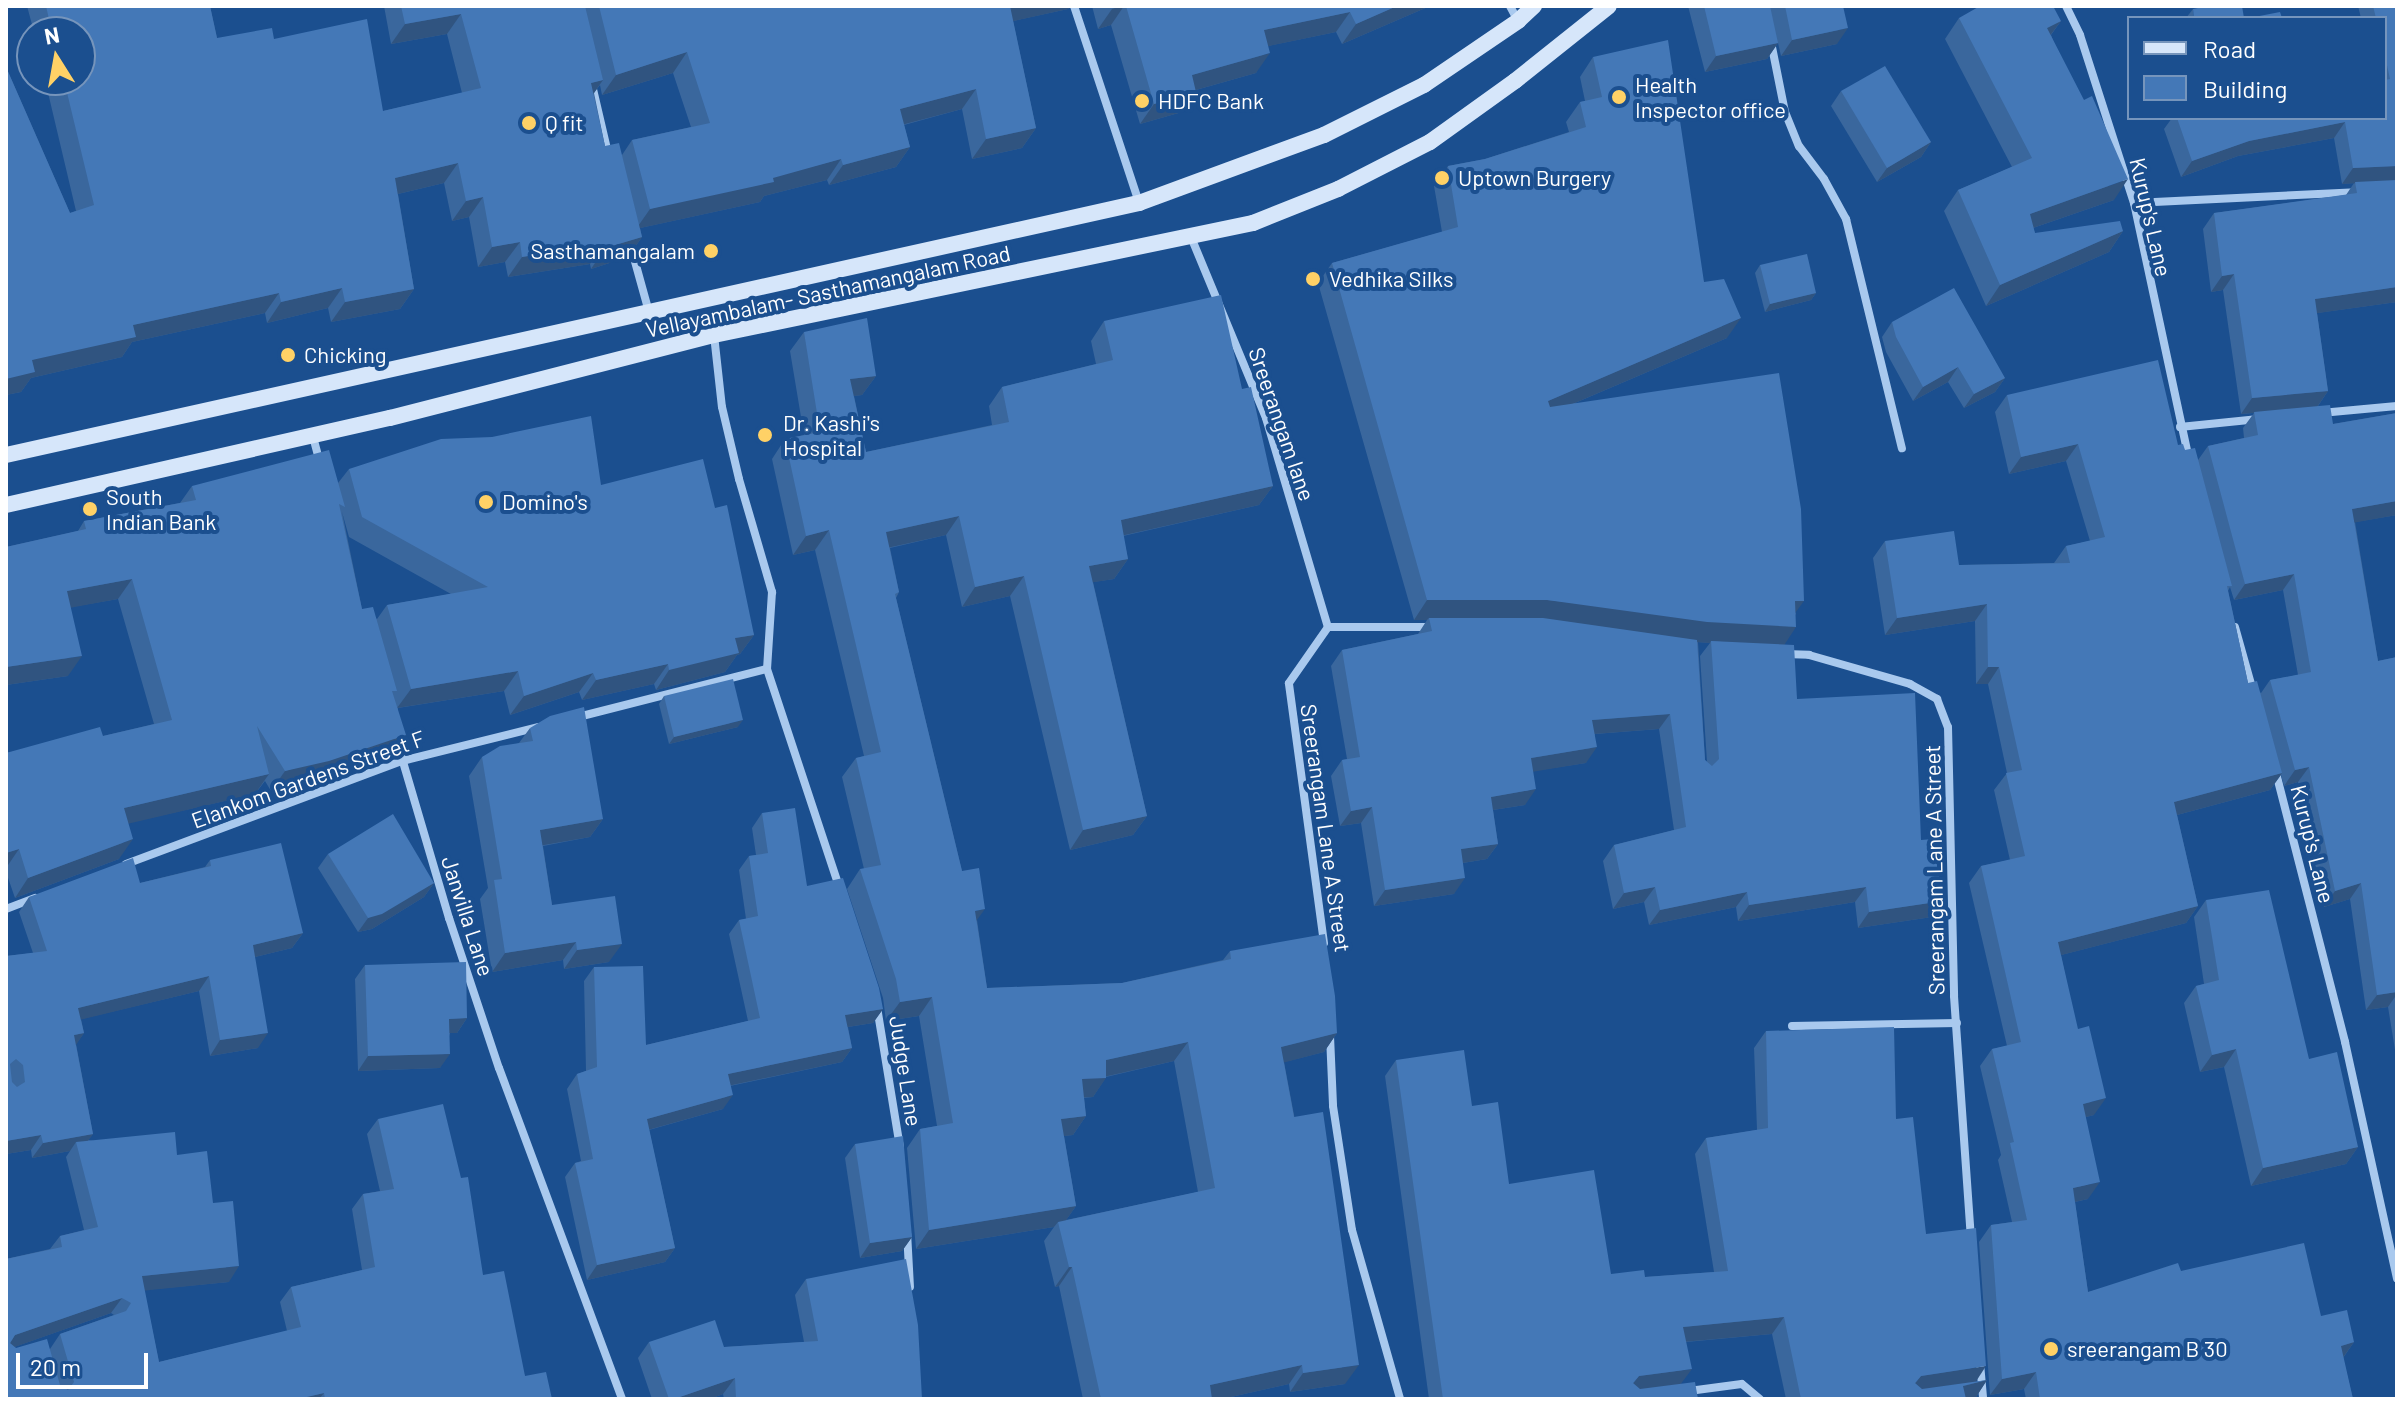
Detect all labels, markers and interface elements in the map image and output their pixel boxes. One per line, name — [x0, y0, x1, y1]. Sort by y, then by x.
north arrow — [16, 16, 96, 96]
legend — [2127, 16, 2387, 120]
text: N — [42, 20, 61, 49]
text: Road — [2203, 34, 2256, 63]
place label: Health Inspector office — [1635, 71, 1786, 122]
text: Building — [2203, 74, 2287, 103]
place label: HDFC Bank — [1158, 88, 1264, 114]
marker: Health Inspector office — [1610, 88, 1628, 106]
marker: HDFC Bank — [1133, 92, 1151, 110]
place label: Q fit — [545, 110, 584, 136]
marker: Q fit — [520, 114, 538, 132]
street label: Kurup's Lane — [2125, 155, 2177, 279]
place label: Uptown Burgery — [1458, 165, 1611, 191]
marker: Uptown Burgery — [1433, 169, 1451, 187]
place label: Sasthamangalam — [530, 238, 695, 264]
street label: Vellayambalam- Sasthamangalam Road — [643, 239, 1013, 343]
marker: Sasthamangalam — [702, 242, 720, 260]
place label: Vedhika Silks — [1329, 266, 1454, 292]
marker: Vedhika Silks — [1304, 270, 1322, 288]
place label: Chicking — [304, 342, 387, 368]
street label: Sreerangam lane — [1243, 344, 1321, 504]
marker: Chicking — [279, 346, 297, 364]
place label: Dr. Kashi's Hospital — [783, 409, 880, 460]
marker: Dr. Kashi's Hospital — [754, 424, 776, 446]
place label: South Indian Bank — [106, 483, 216, 534]
place label: Domino's — [502, 489, 588, 515]
marker: Domino's — [477, 493, 495, 511]
marker: South Indian Bank — [81, 500, 99, 518]
street label: Sreerangam Lane A Street — [1296, 702, 1356, 954]
street label: Elankom Gardens Street F — [188, 724, 428, 834]
street label: Sreerangam Lane A Street — [1919, 745, 1949, 995]
street label: Kurup's Lane — [2286, 782, 2340, 906]
street label: Janvilla Lane — [436, 853, 500, 979]
street label: Judge Lane — [884, 1014, 928, 1128]
place label: sreerangam B 30 — [2067, 1336, 2228, 1362]
scale bar — [20, 1337, 152, 1387]
marker: sreerangam B 30 — [2042, 1340, 2060, 1358]
text: 20 m — [30, 1352, 81, 1381]

